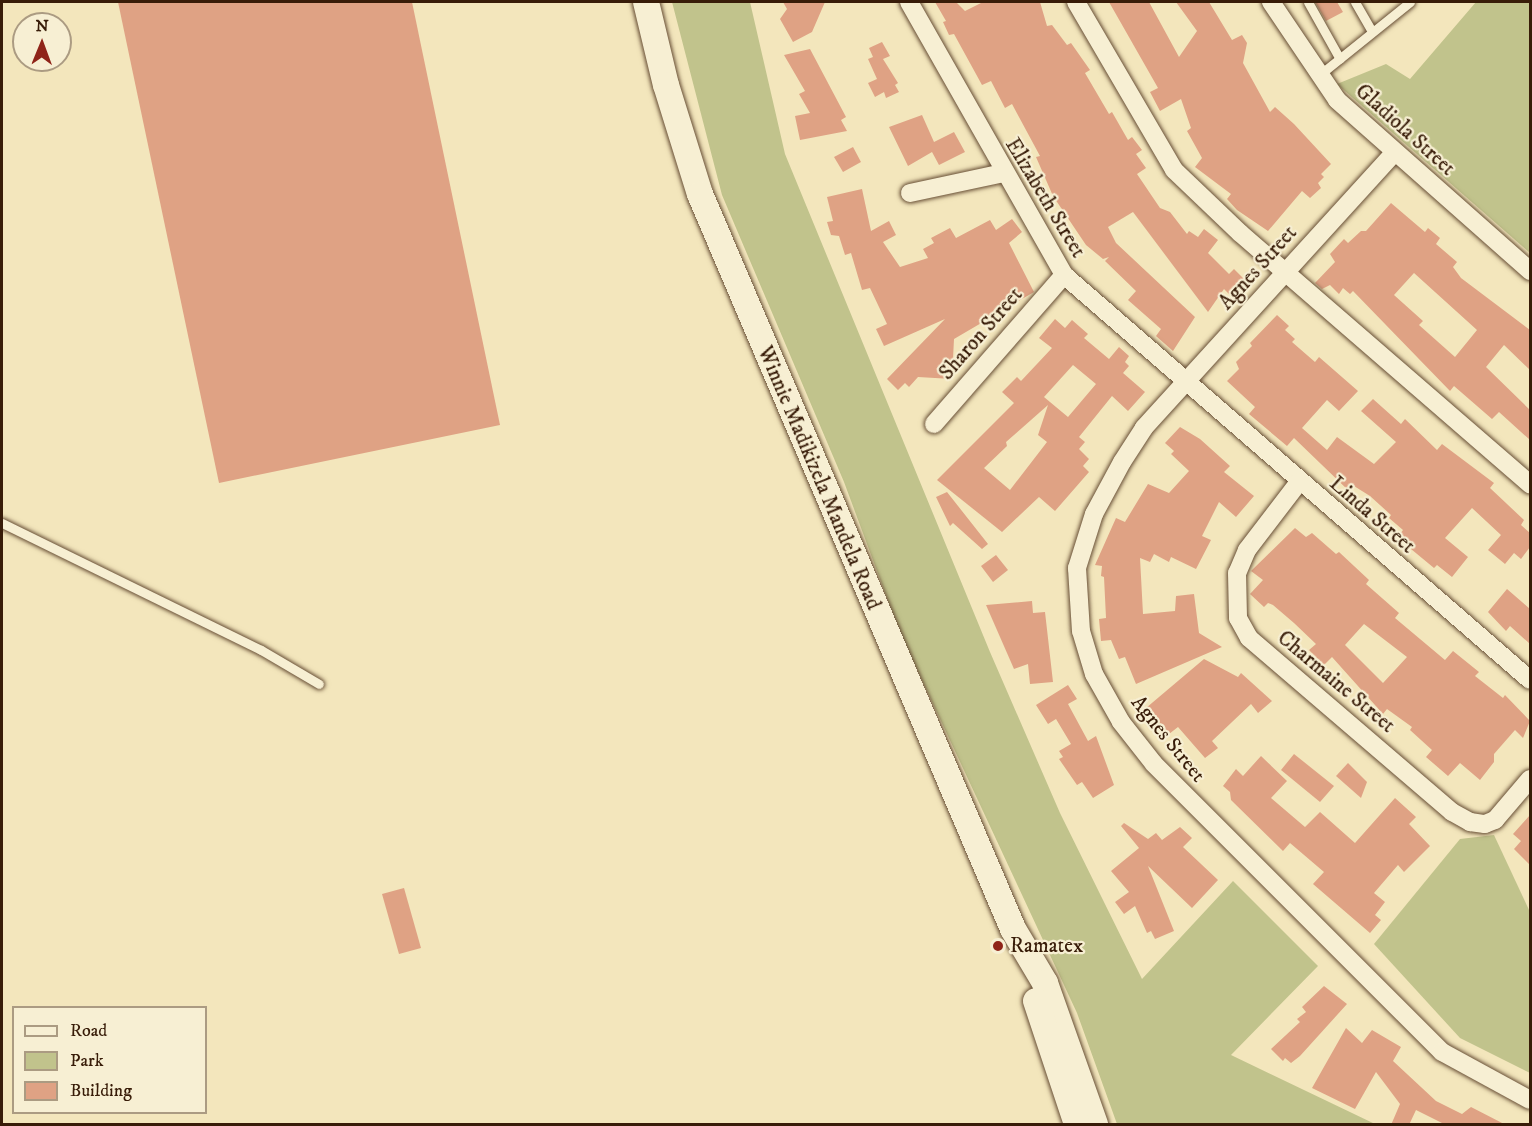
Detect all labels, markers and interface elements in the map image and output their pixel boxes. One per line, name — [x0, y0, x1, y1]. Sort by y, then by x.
north arrow — [12, 12, 72, 72]
text: N — [36, 16, 49, 36]
street label: Gladiola Street — [1350, 79, 1460, 181]
street label: Elizabeth Street — [999, 134, 1091, 262]
street label: Agnes Street — [1214, 221, 1302, 315]
street label: Sharon Street — [934, 283, 1028, 385]
street label: Winnie Madikizela Mandela Road — [752, 342, 886, 614]
street label: Linda Street — [1324, 471, 1420, 559]
street label: Charmaine Street — [1272, 626, 1400, 738]
street label: Agnes Street — [1125, 691, 1211, 787]
place label: Ramatex — [1010, 933, 1083, 959]
marker: Ramatex — [991, 939, 1005, 953]
legend — [12, 1006, 207, 1114]
text: Road — [70, 1020, 107, 1042]
text: Park — [70, 1050, 104, 1072]
text: Building — [70, 1080, 132, 1102]

